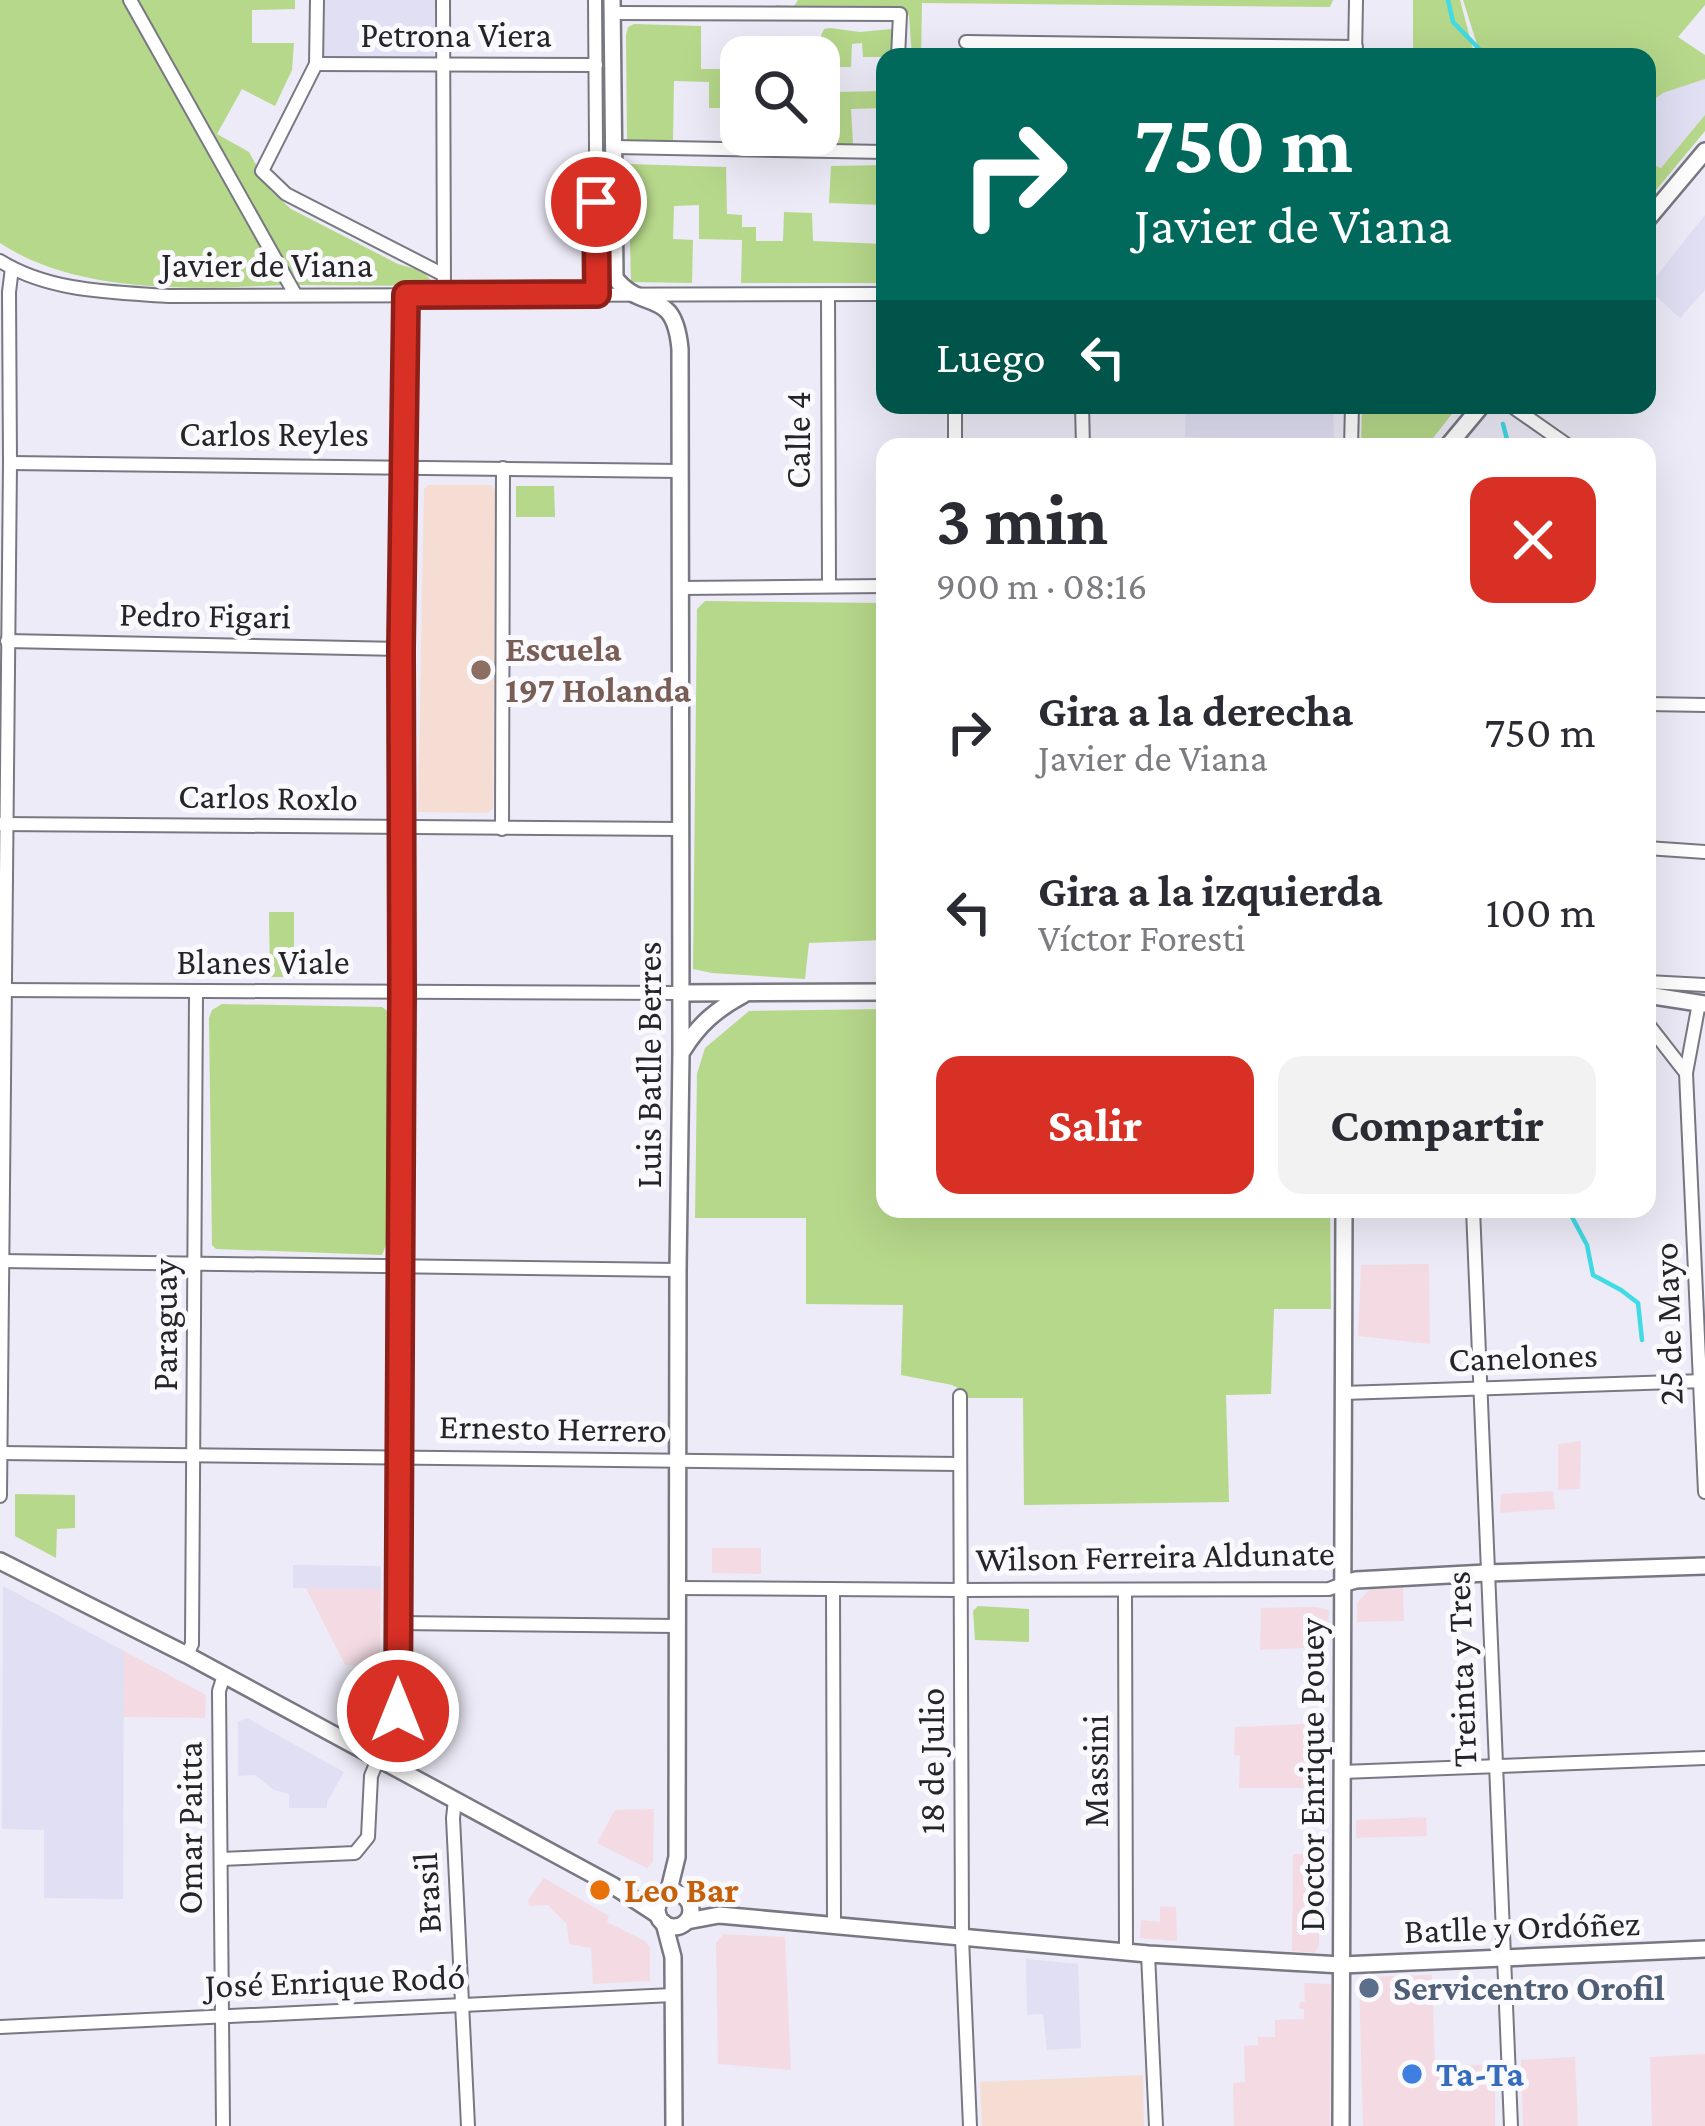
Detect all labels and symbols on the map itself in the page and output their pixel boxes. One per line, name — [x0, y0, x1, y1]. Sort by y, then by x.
street label: Petrona Viera — [360, 15, 552, 55]
pin — [545, 151, 647, 253]
street label: Javier de Viana — [158, 245, 373, 285]
street label: Calle 4 — [778, 391, 818, 489]
street label: Carlos Reyles — [179, 414, 369, 454]
street label: Pedro Figari — [119, 594, 291, 636]
place label: Escuela 197 Holanda — [505, 629, 692, 710]
marker: Escuela 197 Holanda — [468, 657, 494, 683]
street label: Carlos Roxlo — [178, 775, 358, 819]
street label: Luis Batlle Berres — [629, 941, 669, 1189]
street label: Blanes Viale — [176, 942, 350, 982]
street label: 25 de Mayo — [1645, 1242, 1691, 1406]
street label: Paraguay — [145, 1258, 185, 1391]
street label: Canelones — [1448, 1334, 1598, 1380]
street label: Ernesto Herrero — [439, 1406, 667, 1450]
street label: Wilson Ferreira Aldunate — [975, 1533, 1335, 1579]
street label: Treinta y Tres — [1438, 1570, 1484, 1768]
street label: Doctor Enrique Pouey — [1292, 1618, 1332, 1932]
position arrow — [335, 1648, 461, 1774]
street label: 18 de Julio — [912, 1688, 952, 1834]
street label: Massini — [1076, 1715, 1116, 1828]
street label: Omar Paitta — [170, 1741, 210, 1915]
street label: Brasil — [405, 1851, 449, 1935]
place label: Leo Bar — [624, 1870, 739, 1910]
marker: Leo Bar — [587, 1877, 613, 1903]
street label: Batlle y Ordóñez — [1403, 1903, 1641, 1951]
street label: José Enrique Rodó — [201, 1956, 466, 2006]
place label: Servicentro Orofil — [1393, 1968, 1665, 2008]
marker: Servicentro Orofil — [1356, 1975, 1382, 2001]
place label: Ta-Ta — [1436, 2054, 1525, 2094]
marker: Ta-Ta — [1399, 2061, 1425, 2087]

